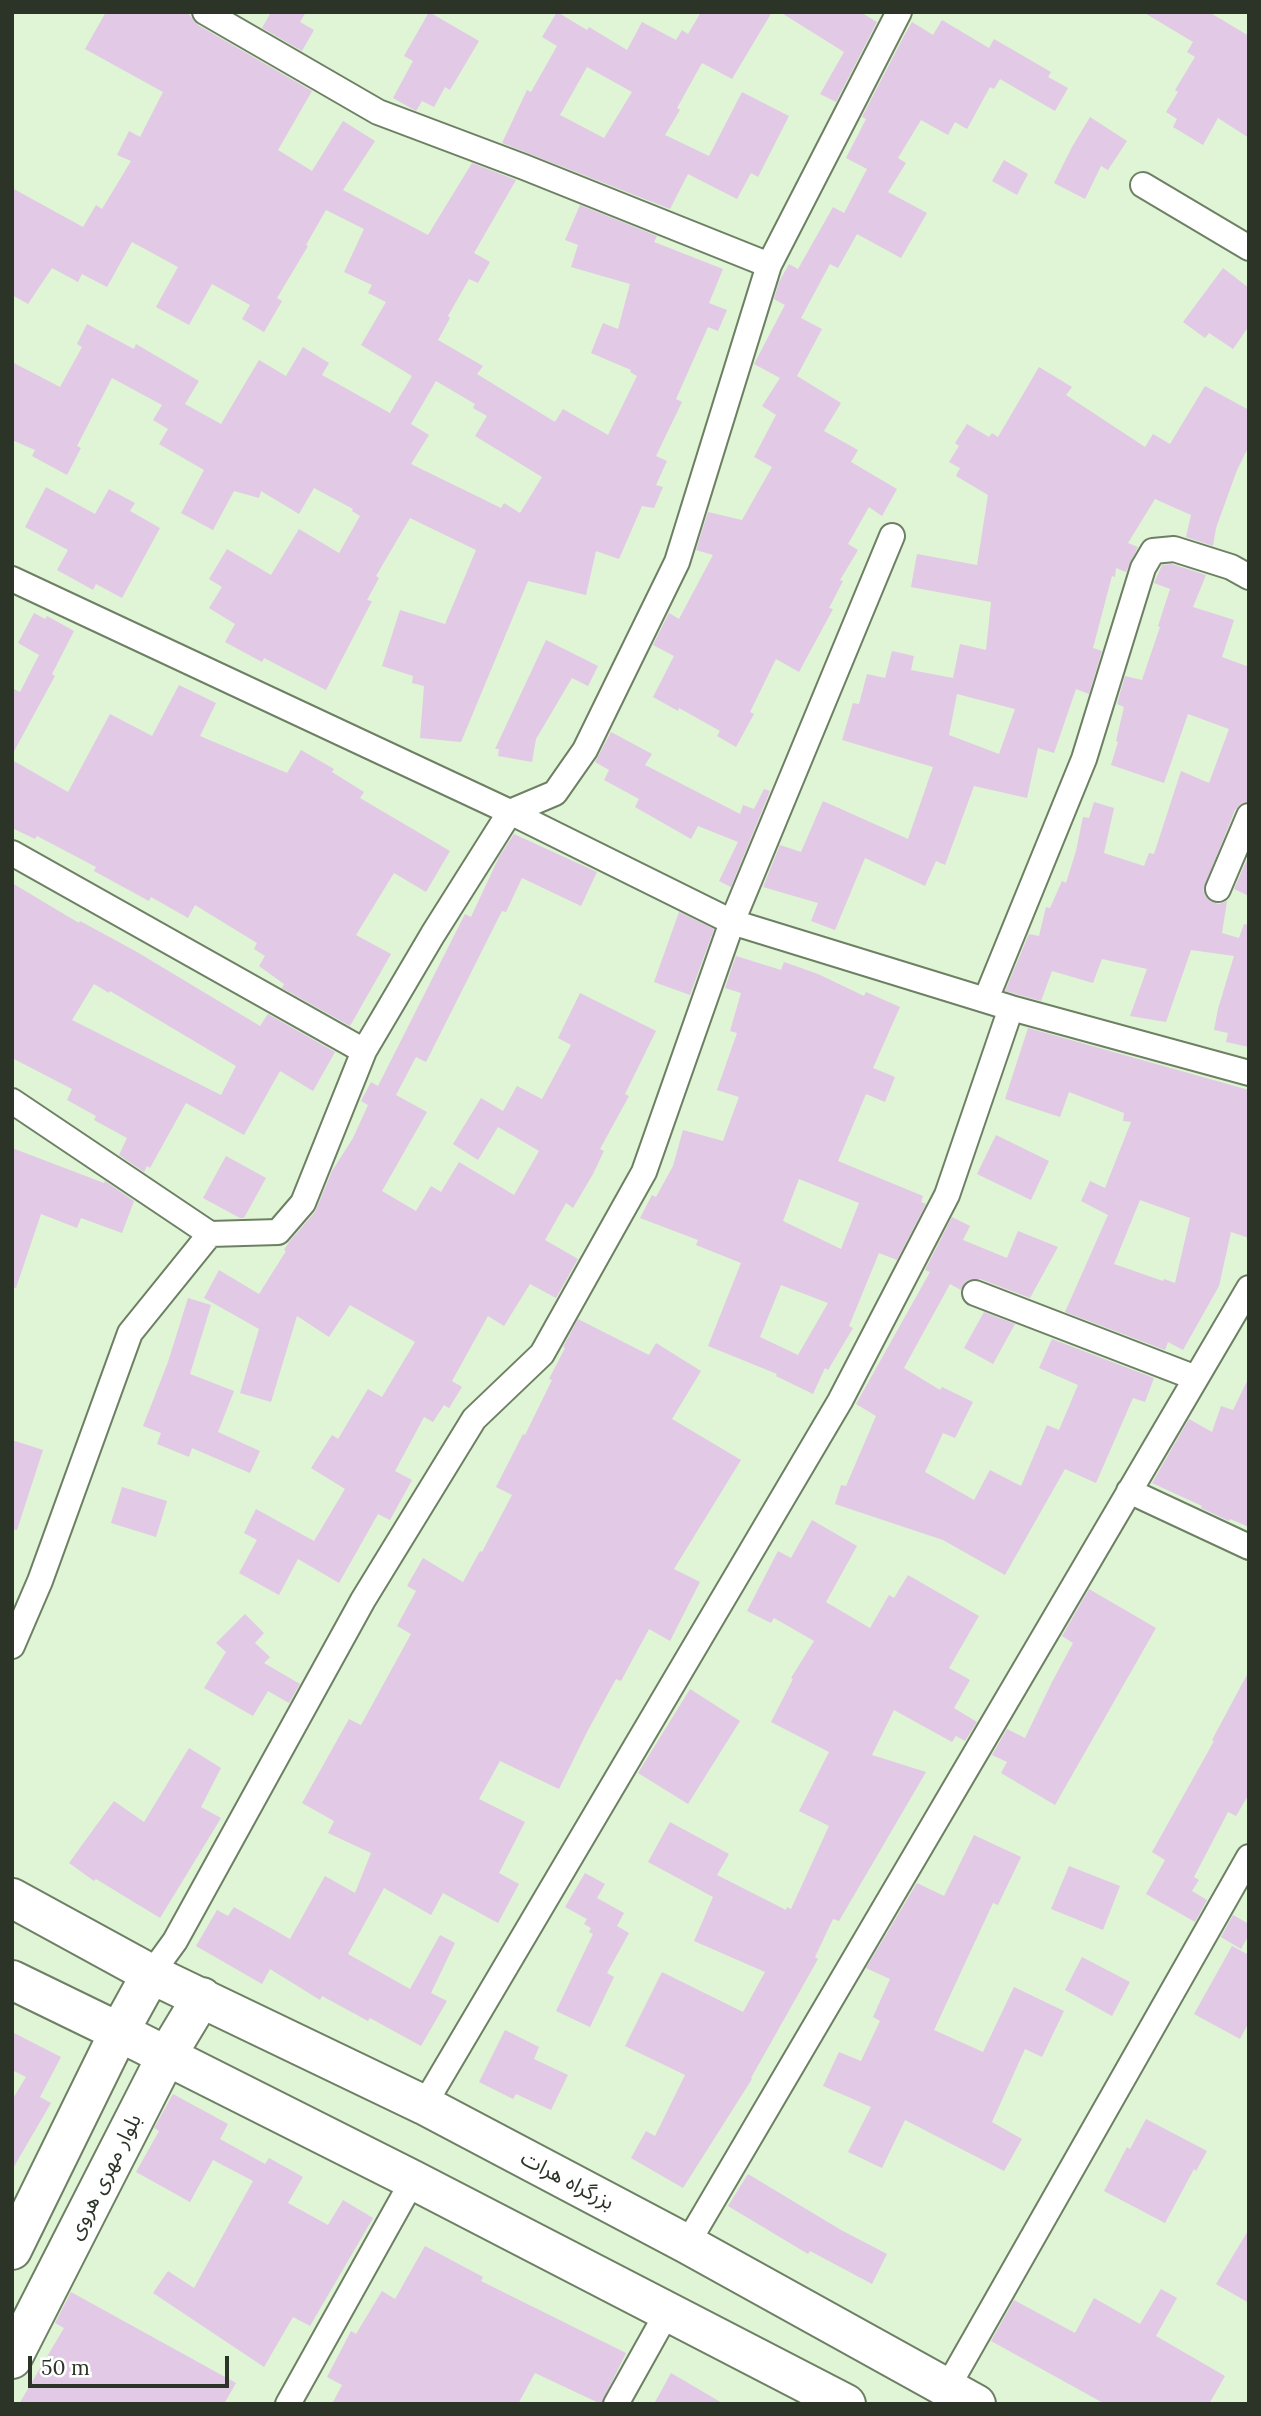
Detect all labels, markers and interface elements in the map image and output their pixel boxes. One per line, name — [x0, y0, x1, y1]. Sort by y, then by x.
street label: بلوار مهری هروی — [63, 2110, 147, 2244]
street label: بزرگراه هرات — [516, 2146, 618, 2216]
scale bar — [32, 2342, 233, 2386]
text: 50 m — [41, 2354, 90, 2381]

